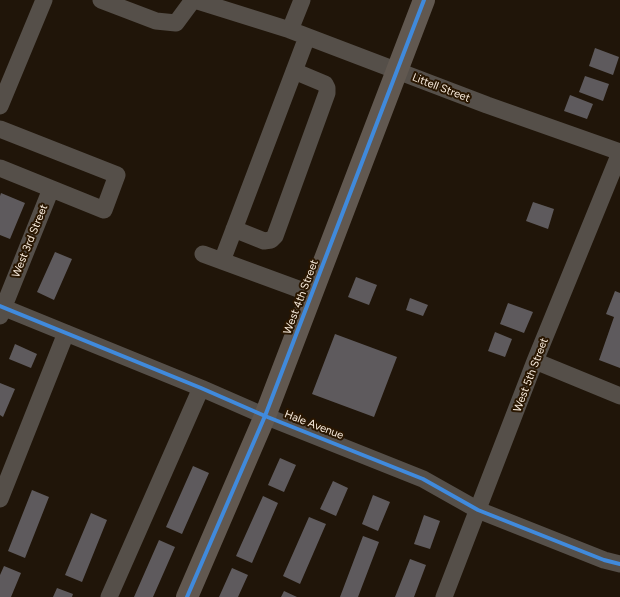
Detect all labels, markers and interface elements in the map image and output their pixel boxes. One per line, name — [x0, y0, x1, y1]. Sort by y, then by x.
street label: Littell Street — [410, 71, 472, 105]
street label: West 3rd Street — [9, 202, 51, 280]
street label: West 4th Street — [281, 258, 321, 336]
street label: West 5th Street — [511, 336, 551, 414]
street label: Hale Avenue — [283, 408, 345, 442]

